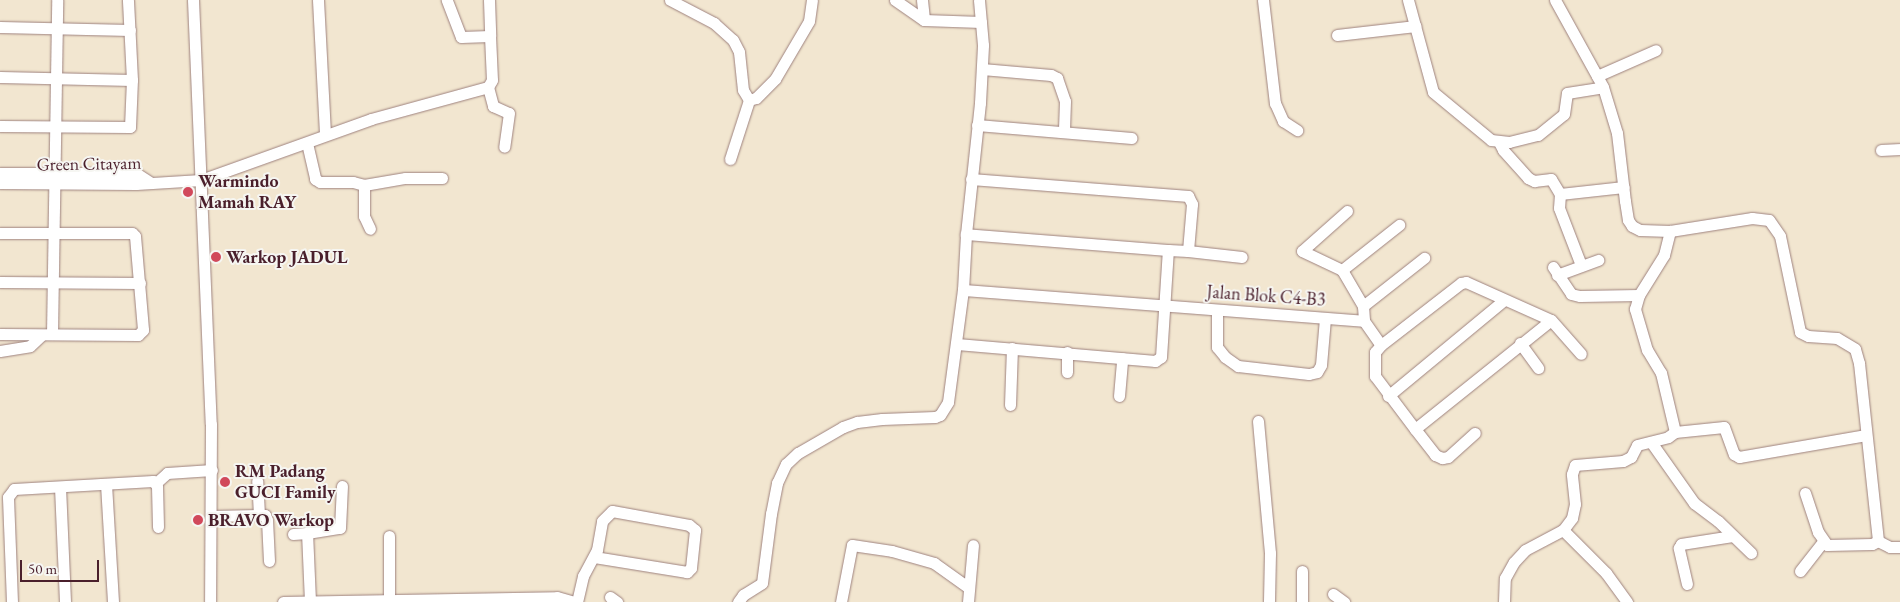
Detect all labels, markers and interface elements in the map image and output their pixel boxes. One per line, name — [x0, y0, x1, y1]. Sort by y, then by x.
street label: Green Citayam — [36, 152, 142, 176]
place label: Warmindo Mamah RAY — [198, 171, 296, 213]
marker: Warmindo Mamah RAY — [182, 186, 194, 198]
place label: Warkop JADUL — [226, 246, 348, 268]
marker: Warkop JADUL — [210, 251, 222, 263]
street label: Jalan Blok C4-B3 — [1206, 281, 1326, 311]
place label: RM Padang GUCI Family — [235, 461, 336, 504]
marker: RM Padang GUCI Family — [219, 476, 231, 488]
place label: BRAVO Warkop — [208, 509, 334, 531]
marker: BRAVO Warkop — [192, 514, 204, 526]
scale bar — [22, 550, 101, 582]
text: 50 m — [28, 559, 57, 578]

